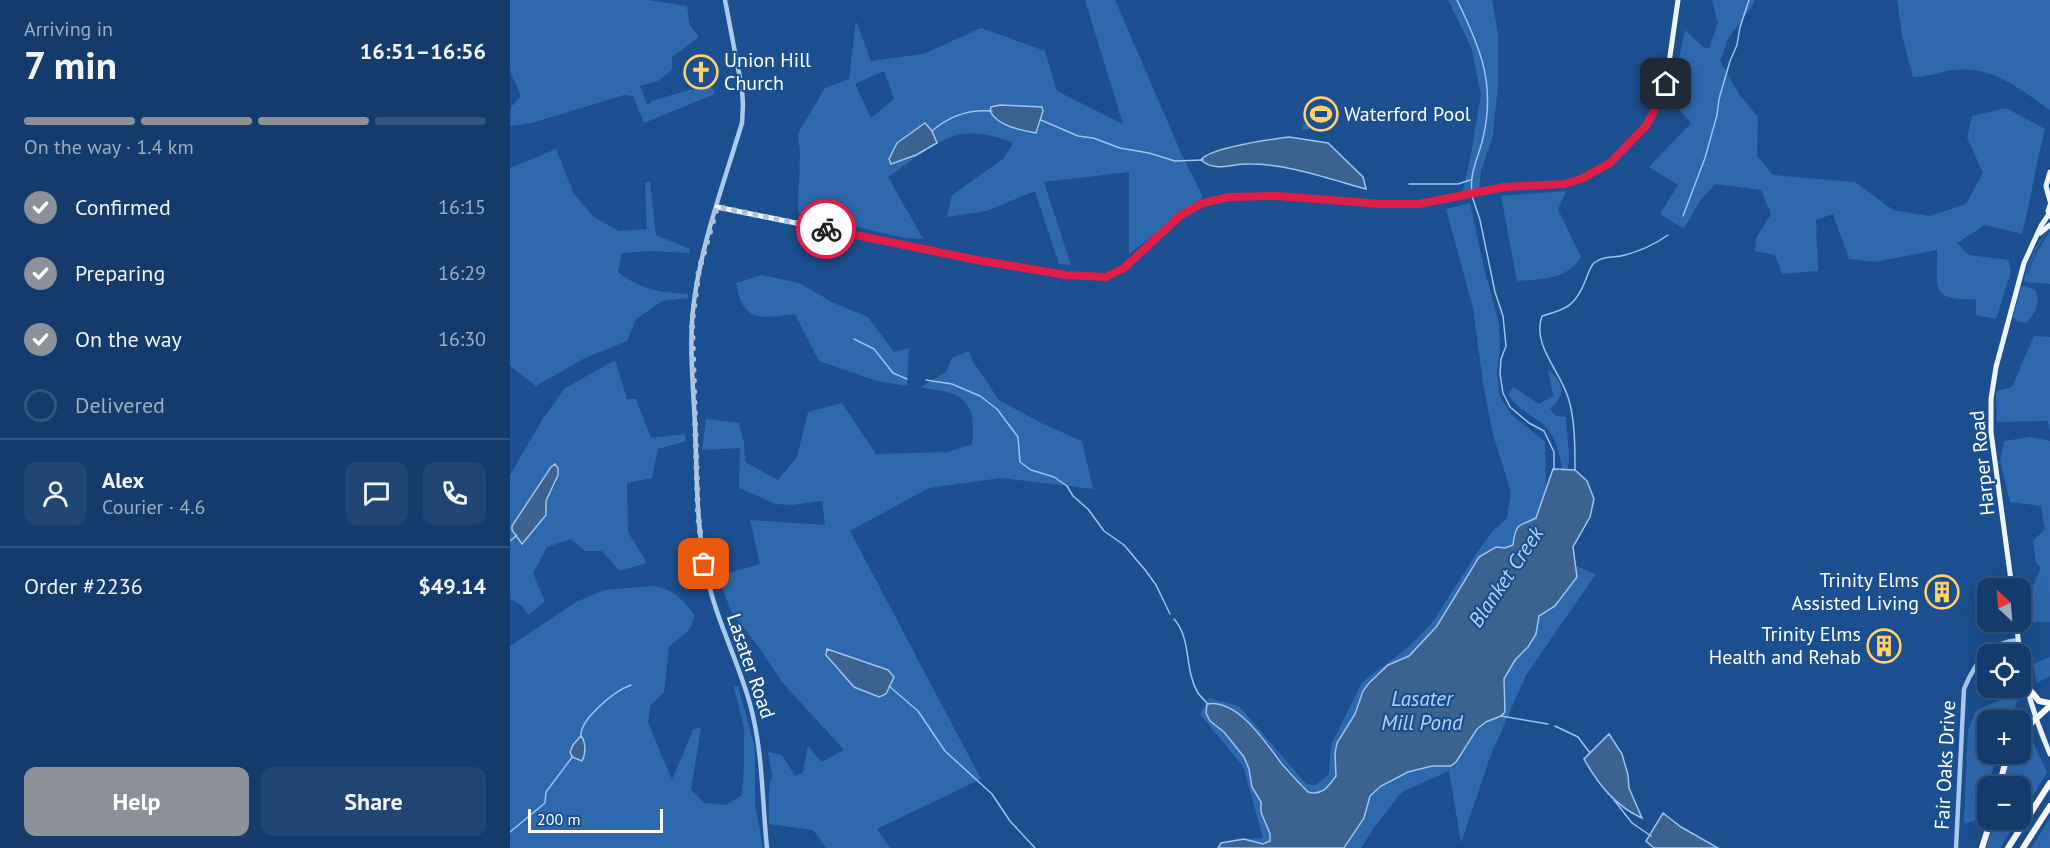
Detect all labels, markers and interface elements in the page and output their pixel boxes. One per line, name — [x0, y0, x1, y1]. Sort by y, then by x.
text: Arriving in — [24, 16, 113, 42]
text: 16:51–16:56 — [360, 37, 486, 65]
text: 7 min — [24, 39, 117, 90]
place label: Union Hill Church — [724, 47, 811, 96]
church icon: Union Hill Church — [683, 54, 719, 90]
pin — [1640, 58, 1691, 109]
icon: home — [1649, 67, 1682, 100]
sports icon: Waterford Pool — [1303, 96, 1339, 132]
place label: Waterford Pool — [1344, 101, 1471, 127]
text: On the way · 1.4 km — [24, 134, 194, 160]
icon: check — [24, 191, 57, 224]
text: Confirmed — [75, 193, 171, 221]
text: 16:15 — [438, 194, 486, 220]
courier — [796, 199, 856, 259]
icon: bike — [810, 213, 843, 246]
icon: check — [24, 257, 57, 290]
text: Preparing — [75, 259, 165, 287]
text: 16:29 — [438, 260, 486, 286]
icon: check — [24, 323, 57, 356]
text: On the way — [75, 325, 182, 353]
text: 16:30 — [438, 326, 486, 352]
text: Delivered — [75, 391, 165, 419]
street label: Harper Road — [1964, 409, 2000, 517]
button: person — [24, 462, 87, 525]
button: chat — [345, 462, 408, 525]
button: phone — [423, 462, 486, 525]
text: Alex — [102, 466, 144, 494]
text: Courier · 4.6 — [102, 494, 205, 520]
water label: Blanket Creek — [1462, 520, 1550, 632]
pin — [678, 538, 729, 589]
icon: bag — [687, 547, 720, 580]
place label: Trinity Elms Assisted Living — [1791, 567, 1919, 616]
text: Order #2236 — [24, 572, 143, 600]
text: $49.14 — [418, 572, 486, 600]
building icon: Trinity Elms Assisted Living — [1924, 574, 1960, 610]
north arrow — [1977, 578, 2031, 632]
map controls — [1977, 578, 2031, 830]
street label: Lasater Road — [721, 610, 781, 722]
place label: Trinity Elms Health and Rehab — [1709, 621, 1861, 670]
building icon: Trinity Elms Health and Rehab — [1866, 628, 1902, 664]
button: locate — [1977, 644, 2031, 698]
water label: Lasater Mill Pond — [1381, 685, 1464, 736]
street label: Fair Oaks Drive — [1929, 700, 1961, 830]
button: + — [1977, 710, 2031, 764]
button: Help — [24, 767, 249, 836]
button: Share — [261, 767, 486, 836]
button: − — [1977, 776, 2031, 830]
scale bar — [528, 806, 663, 834]
text: 200 m — [537, 809, 580, 829]

